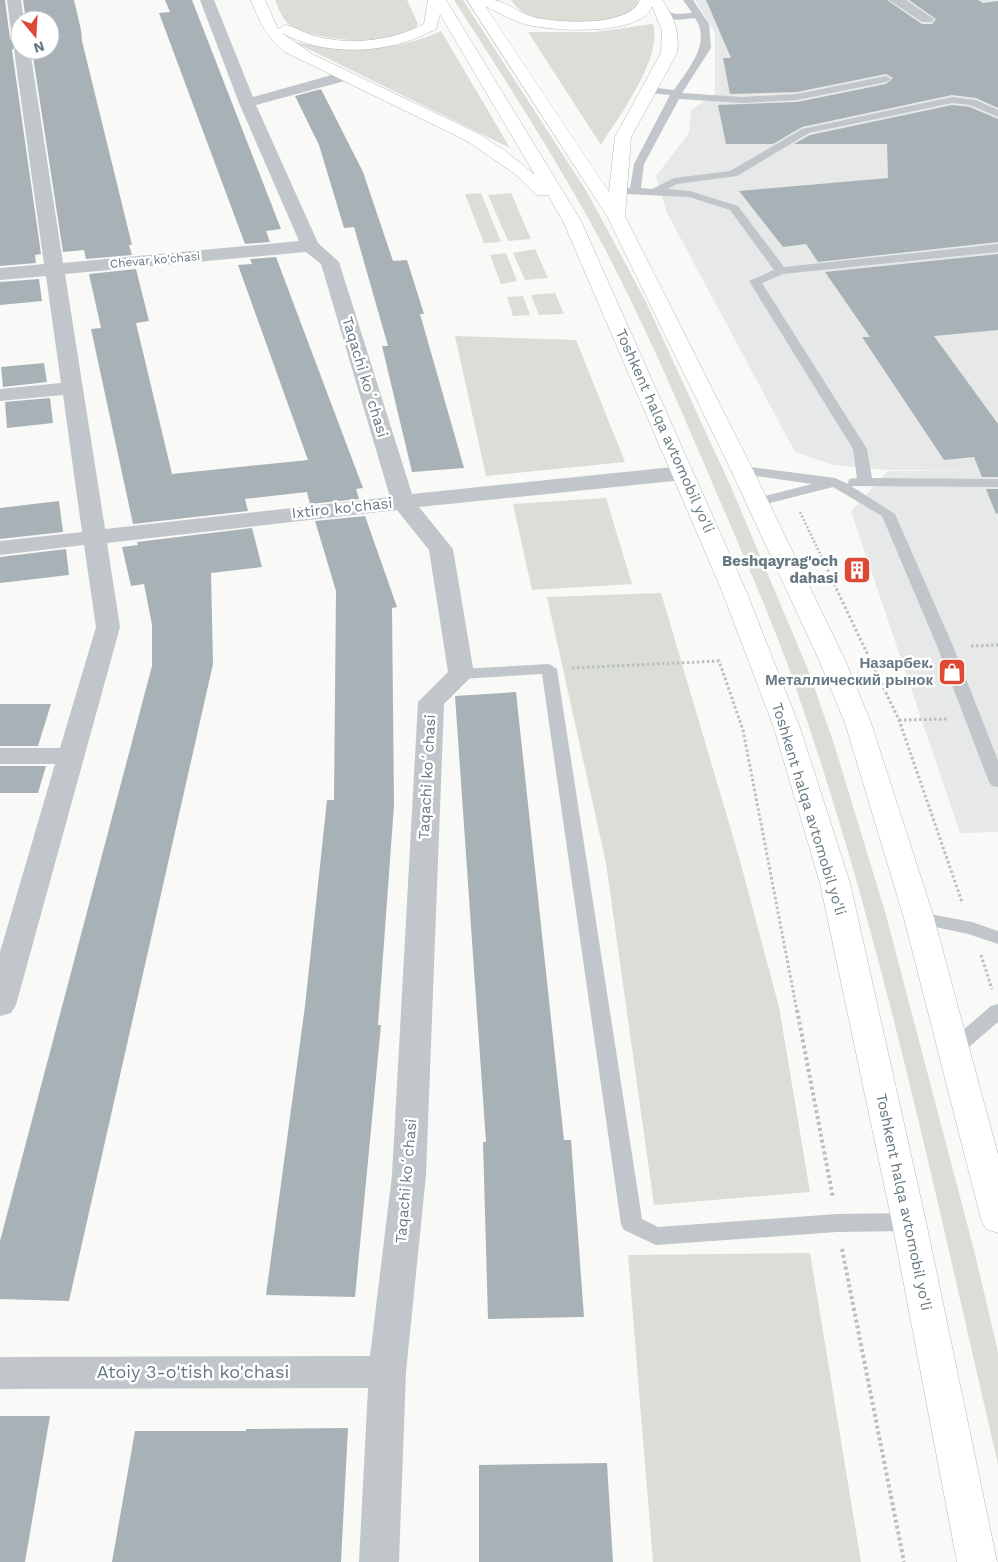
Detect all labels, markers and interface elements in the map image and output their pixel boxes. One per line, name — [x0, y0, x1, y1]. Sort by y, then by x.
north arrow — [10, 10, 60, 60]
text: N — [32, 38, 46, 57]
street label: Chevar ko'chasi — [109, 249, 201, 271]
street label: Taqachi koʻchasi — [338, 315, 392, 439]
street label: Toshkent halqa avtomobil yo'li — [612, 326, 718, 536]
street label: Ixtiro ko'chasi — [291, 494, 393, 522]
place label: Beshqayrag'och dahasi — [722, 552, 838, 587]
building icon: Beshqayrag'och dahasi — [842, 555, 872, 585]
place label: Назарбек. Металлический рынок — [765, 654, 933, 689]
shop icon: Назарбек. Металлический рынок — [937, 657, 967, 687]
street label: Toshkent halqa avtomobil yo'li — [768, 700, 850, 918]
street label: Taqachi koʻchasi — [415, 714, 439, 840]
street label: Toshkent halqa avtomobil yo'li — [872, 1092, 936, 1312]
street label: Taqachi koʻchasi — [392, 1118, 420, 1244]
street label: Atoiy 3-o'tish ko'chasi — [97, 1361, 289, 1382]

